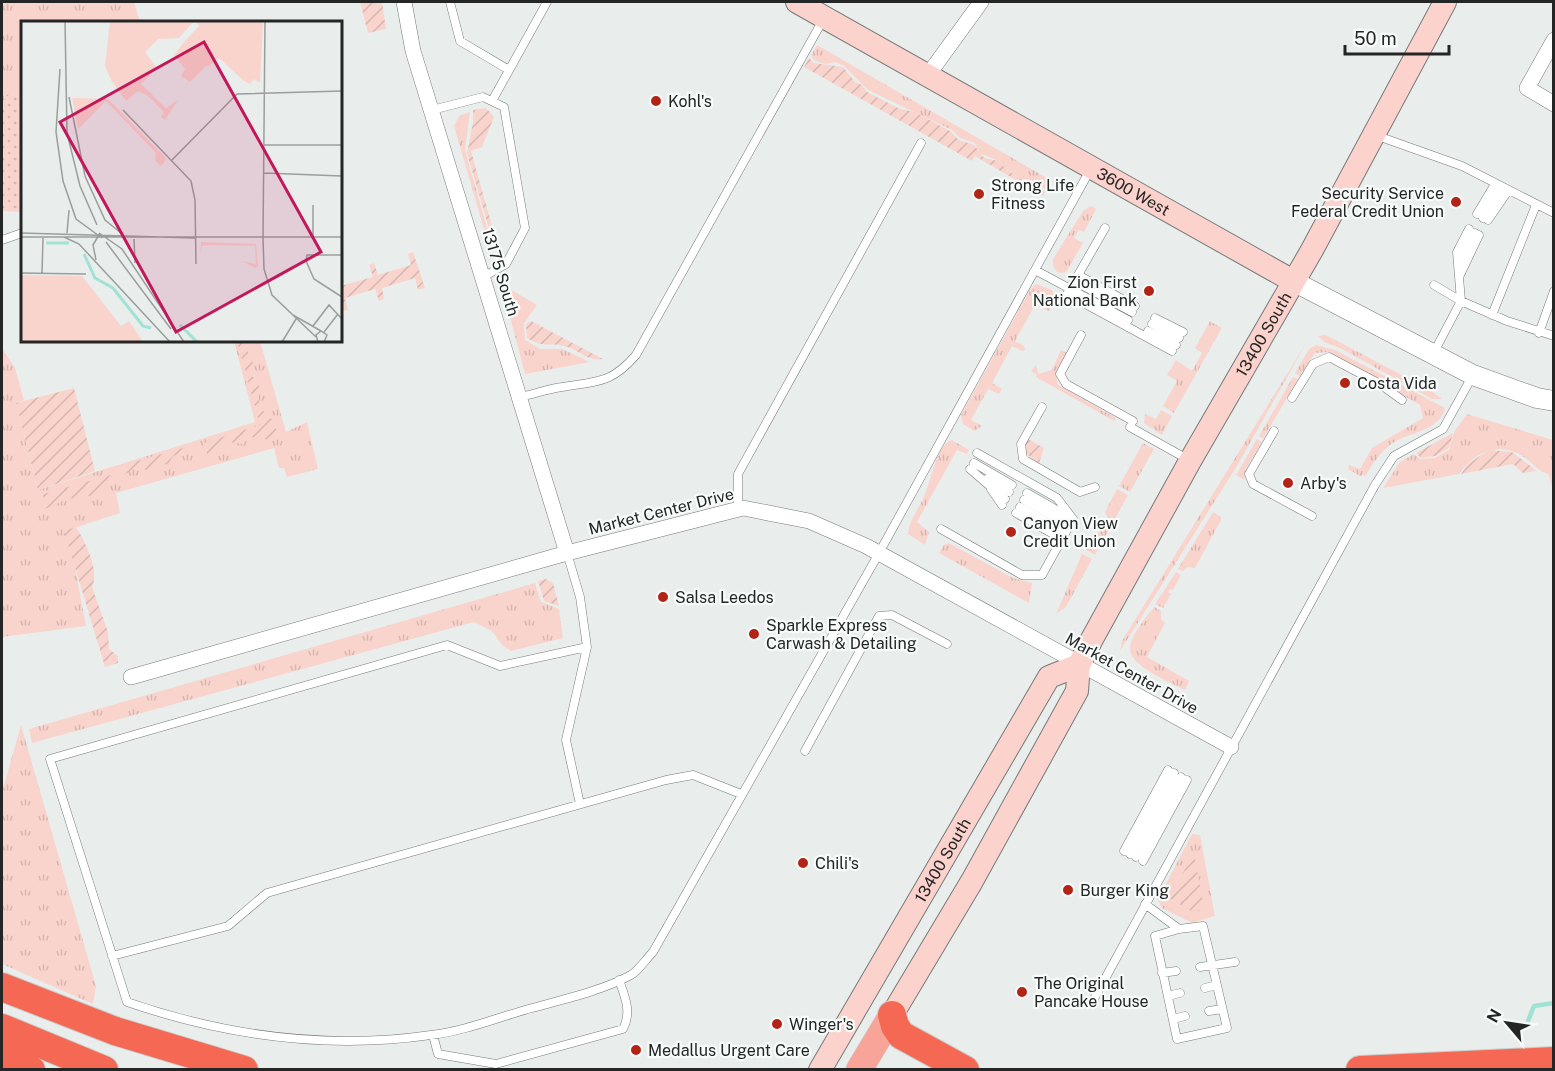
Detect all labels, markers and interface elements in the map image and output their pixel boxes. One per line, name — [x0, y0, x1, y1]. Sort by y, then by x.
scale bar — [1345, 18, 1448, 56]
inset map — [21, 21, 342, 342]
text: 50 m — [1354, 28, 1397, 49]
place label: Kohl's — [668, 92, 712, 111]
marker: Kohl's — [649, 94, 663, 108]
street label: 3600 West — [1093, 164, 1173, 220]
place label: Strong Life Fitness — [991, 176, 1074, 213]
place label: Security Service Federal Credit Union — [1291, 184, 1444, 221]
marker: Strong Life Fitness — [972, 187, 986, 201]
marker: Security Service Federal Credit Union — [1449, 195, 1463, 209]
street label: 13175 South — [478, 226, 523, 319]
place label: Zion First National Bank — [1033, 273, 1137, 310]
marker: Zion First National Bank — [1142, 284, 1156, 298]
street label: 13400 South — [1232, 289, 1296, 380]
place label: Costa Vida — [1357, 374, 1437, 393]
marker: Costa Vida — [1338, 376, 1352, 390]
place label: Arby's — [1300, 474, 1347, 493]
marker: Arby's — [1281, 476, 1295, 490]
street label: Market Center Drive — [586, 484, 736, 539]
place label: Canyon View Credit Union — [1023, 514, 1119, 551]
marker: Canyon View Credit Union — [1004, 525, 1018, 539]
place label: Salsa Leedos — [675, 588, 774, 607]
marker: Salsa Leedos — [656, 590, 670, 604]
place label: Sparkle Express Carwash & Detailing — [766, 616, 917, 653]
marker: Sparkle Express Carwash & Detailing — [747, 627, 761, 641]
street label: Market Center Drive — [1062, 629, 1202, 718]
street label: 13400 South — [911, 815, 975, 906]
place label: Chili's — [815, 854, 859, 873]
marker: Chili's — [796, 856, 810, 870]
place label: Burger King — [1080, 881, 1169, 900]
marker: Burger King — [1061, 883, 1075, 897]
place label: The Original Pancake House — [1034, 974, 1149, 1011]
marker: The Original Pancake House — [1015, 985, 1029, 999]
north arrow — [1477, 993, 1537, 1053]
text: N — [1483, 1006, 1506, 1026]
place label: Winger's — [789, 1015, 854, 1034]
marker: Winger's — [770, 1017, 784, 1031]
place label: Medallus Urgent Care — [648, 1041, 810, 1060]
marker: Medallus Urgent Care — [629, 1043, 643, 1057]

